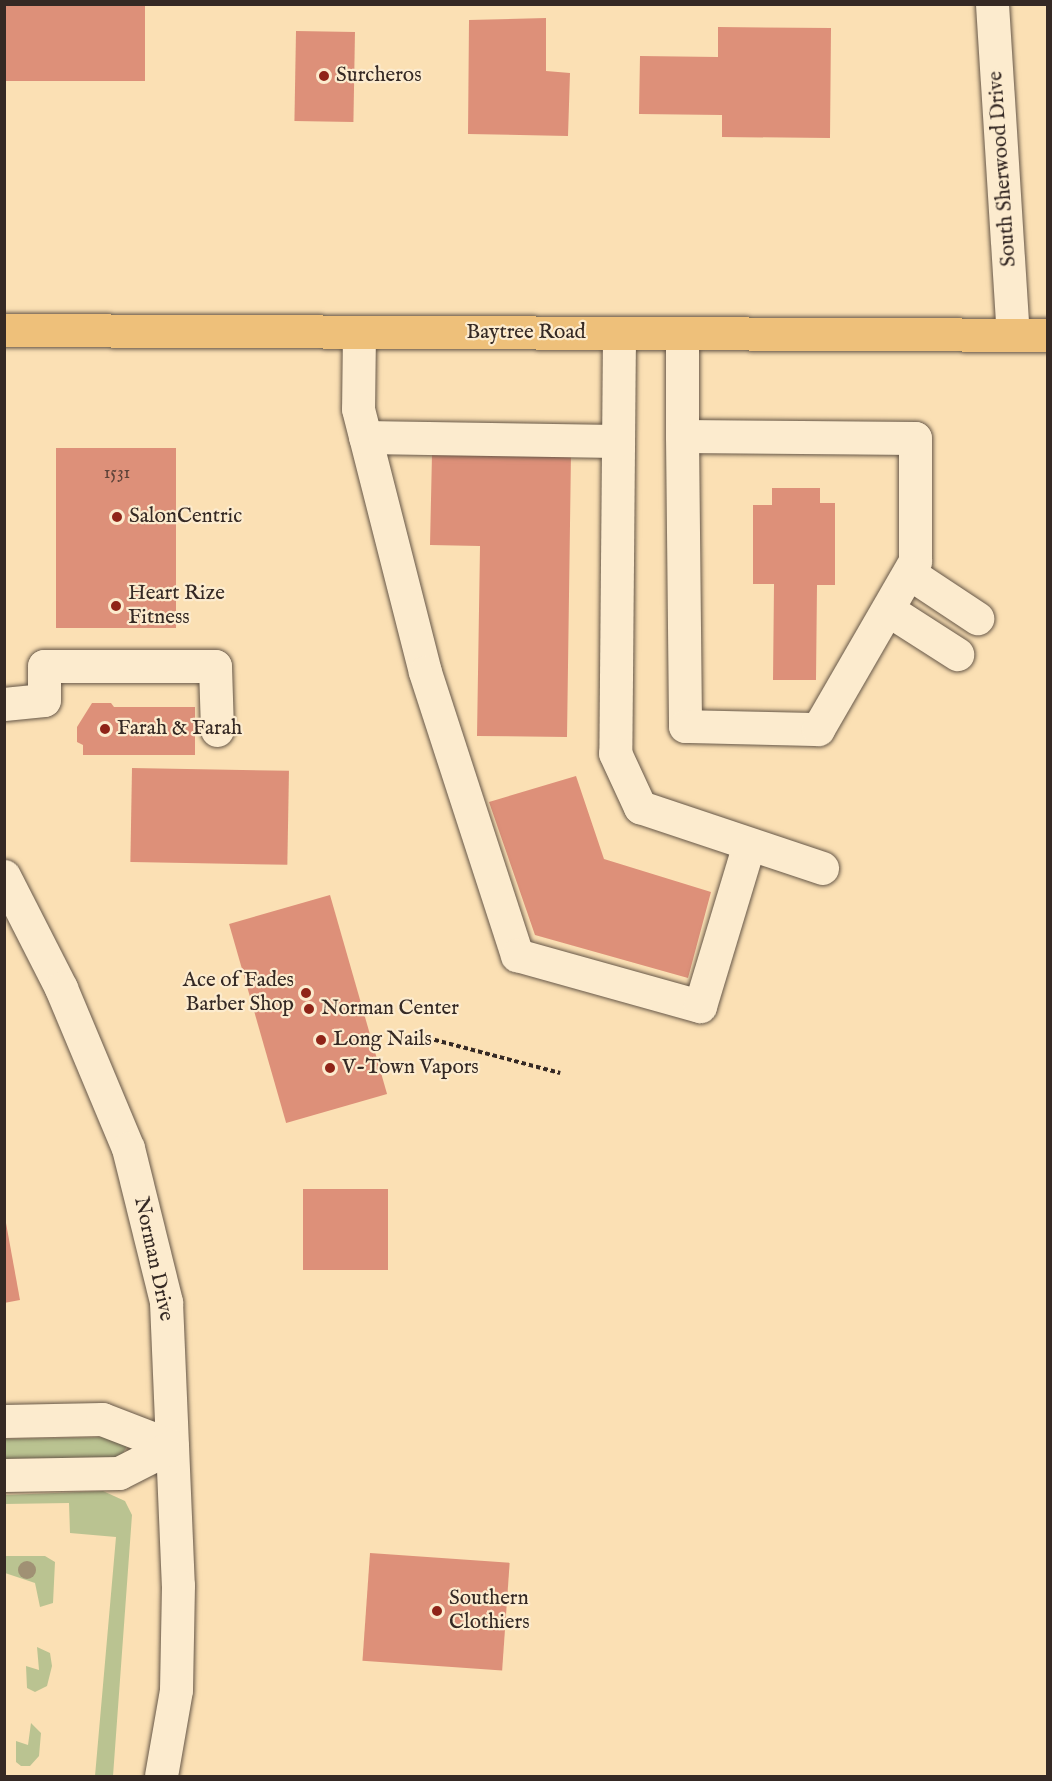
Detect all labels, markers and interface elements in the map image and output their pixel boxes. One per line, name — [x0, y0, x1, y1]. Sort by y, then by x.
place label: Surcheros — [336, 63, 422, 89]
marker: Surcheros — [317, 69, 331, 83]
street label: South Sherwood Drive — [984, 70, 1022, 268]
street label: Baytree Road — [466, 320, 586, 346]
house number: 1531 — [104, 463, 130, 485]
place label: SalonCentric — [129, 504, 242, 530]
marker: SalonCentric — [110, 510, 124, 524]
place label: Heart Rize Fitness — [128, 581, 225, 631]
marker: Heart Rize Fitness — [109, 599, 123, 613]
place label: Farah & Farah — [117, 716, 242, 742]
marker: Farah & Farah — [98, 722, 112, 736]
place label: Ace of Fades Barber Shop — [183, 968, 294, 1018]
marker: Ace of Fades Barber Shop — [299, 986, 313, 1000]
place label: Norman Center — [321, 996, 459, 1022]
marker: Norman Center — [302, 1002, 316, 1016]
place label: Long Nails — [333, 1027, 432, 1053]
marker: Long Nails — [314, 1033, 328, 1047]
place label: V-Town Vapors — [342, 1055, 479, 1081]
marker: V-Town Vapors — [323, 1061, 337, 1075]
street label: Norman Drive — [128, 1195, 178, 1323]
place label: Southern Clothiers — [449, 1586, 530, 1636]
marker: Southern Clothiers — [430, 1604, 444, 1618]

